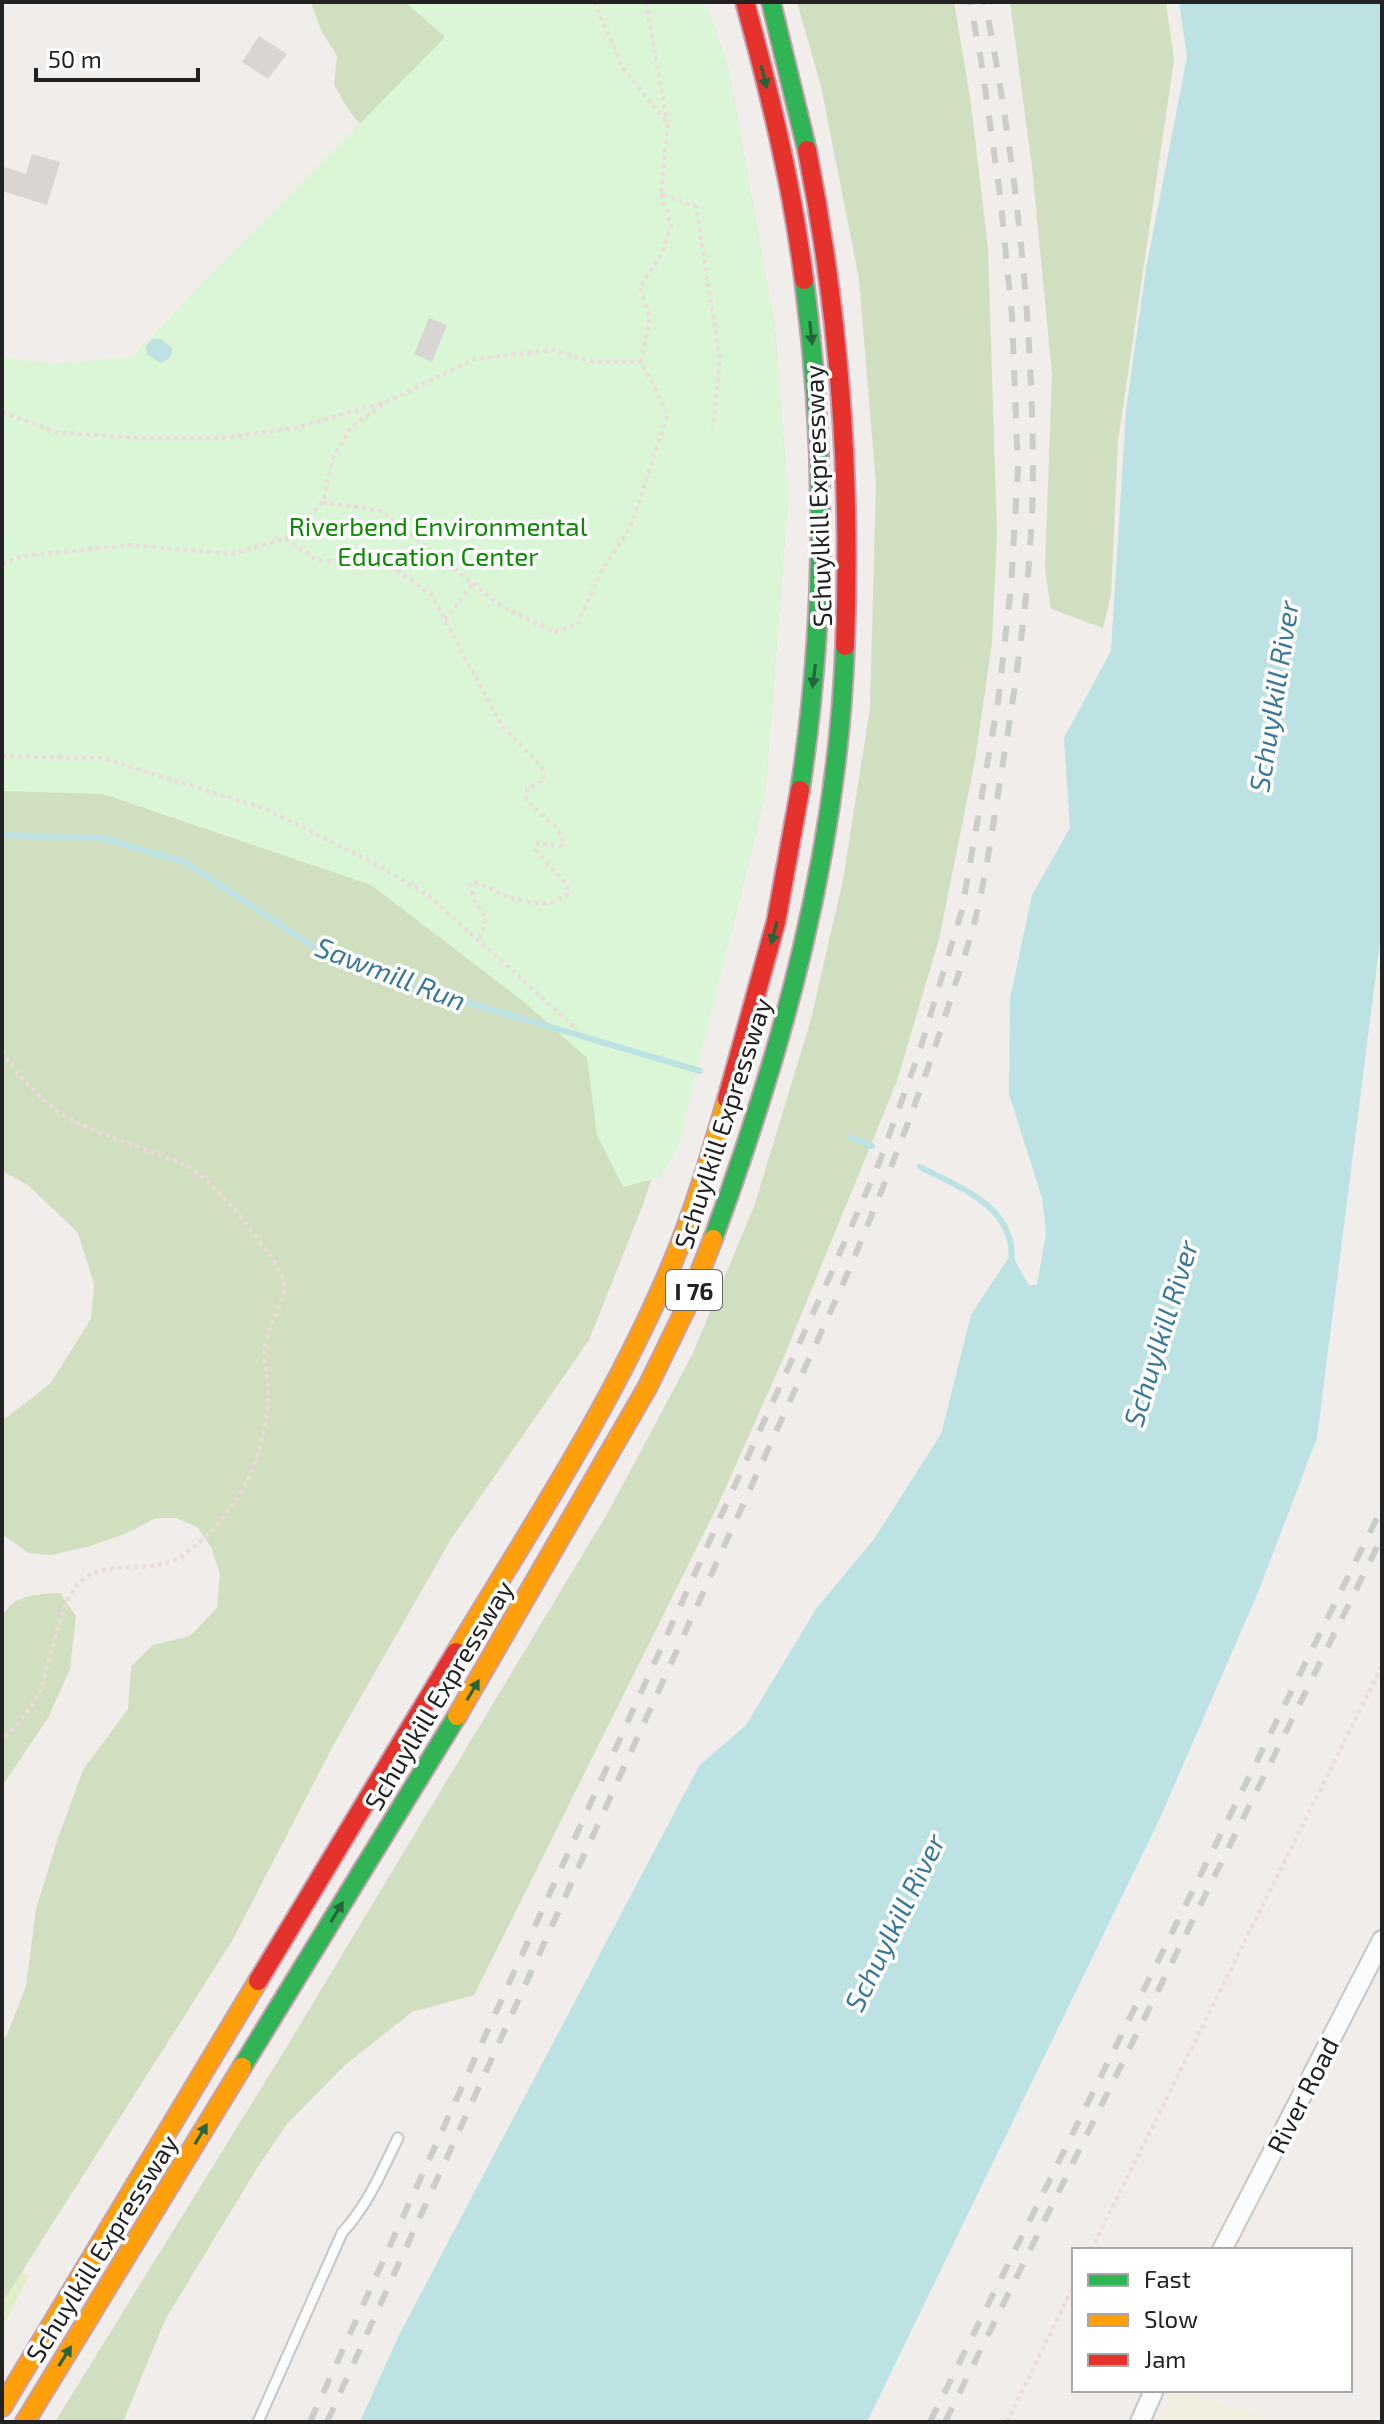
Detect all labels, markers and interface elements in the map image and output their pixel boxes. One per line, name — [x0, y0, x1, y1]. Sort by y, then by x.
scale bar — [36, 32, 198, 82]
text: 50 m — [48, 44, 102, 73]
one-way arrow — [759, 65, 771, 90]
one-way arrow — [804, 321, 817, 346]
street label: Schuylkill Expressway — [797, 364, 837, 628]
park label: Riverbend Environmental Education Center — [289, 510, 588, 571]
water label: Schuylkill River — [1241, 597, 1305, 794]
one-way arrow — [808, 664, 821, 689]
one-way arrow — [767, 920, 779, 945]
water label: Sawmill Run — [311, 929, 471, 1017]
street label: Schuylkill Expressway — [667, 993, 777, 1252]
water label: Schuylkill River — [1115, 1235, 1205, 1430]
road number: I 76 — [666, 1270, 722, 1310]
street label: Schuylkill Expressway — [357, 1574, 519, 1815]
one-way arrow — [465, 1679, 479, 1701]
water label: Schuylkill River — [836, 1827, 952, 2016]
one-way arrow — [330, 1901, 344, 1923]
street label: River Road — [1260, 2032, 1344, 2158]
one-way arrow — [194, 2123, 208, 2145]
street label: Schuylkill Expressway — [18, 2128, 184, 2367]
legend — [1072, 2248, 1352, 2392]
text: Fast — [1144, 2264, 1191, 2293]
text: Slow — [1144, 2304, 1198, 2333]
text: Jam — [1144, 2344, 1186, 2373]
one-way arrow — [58, 2345, 73, 2366]

